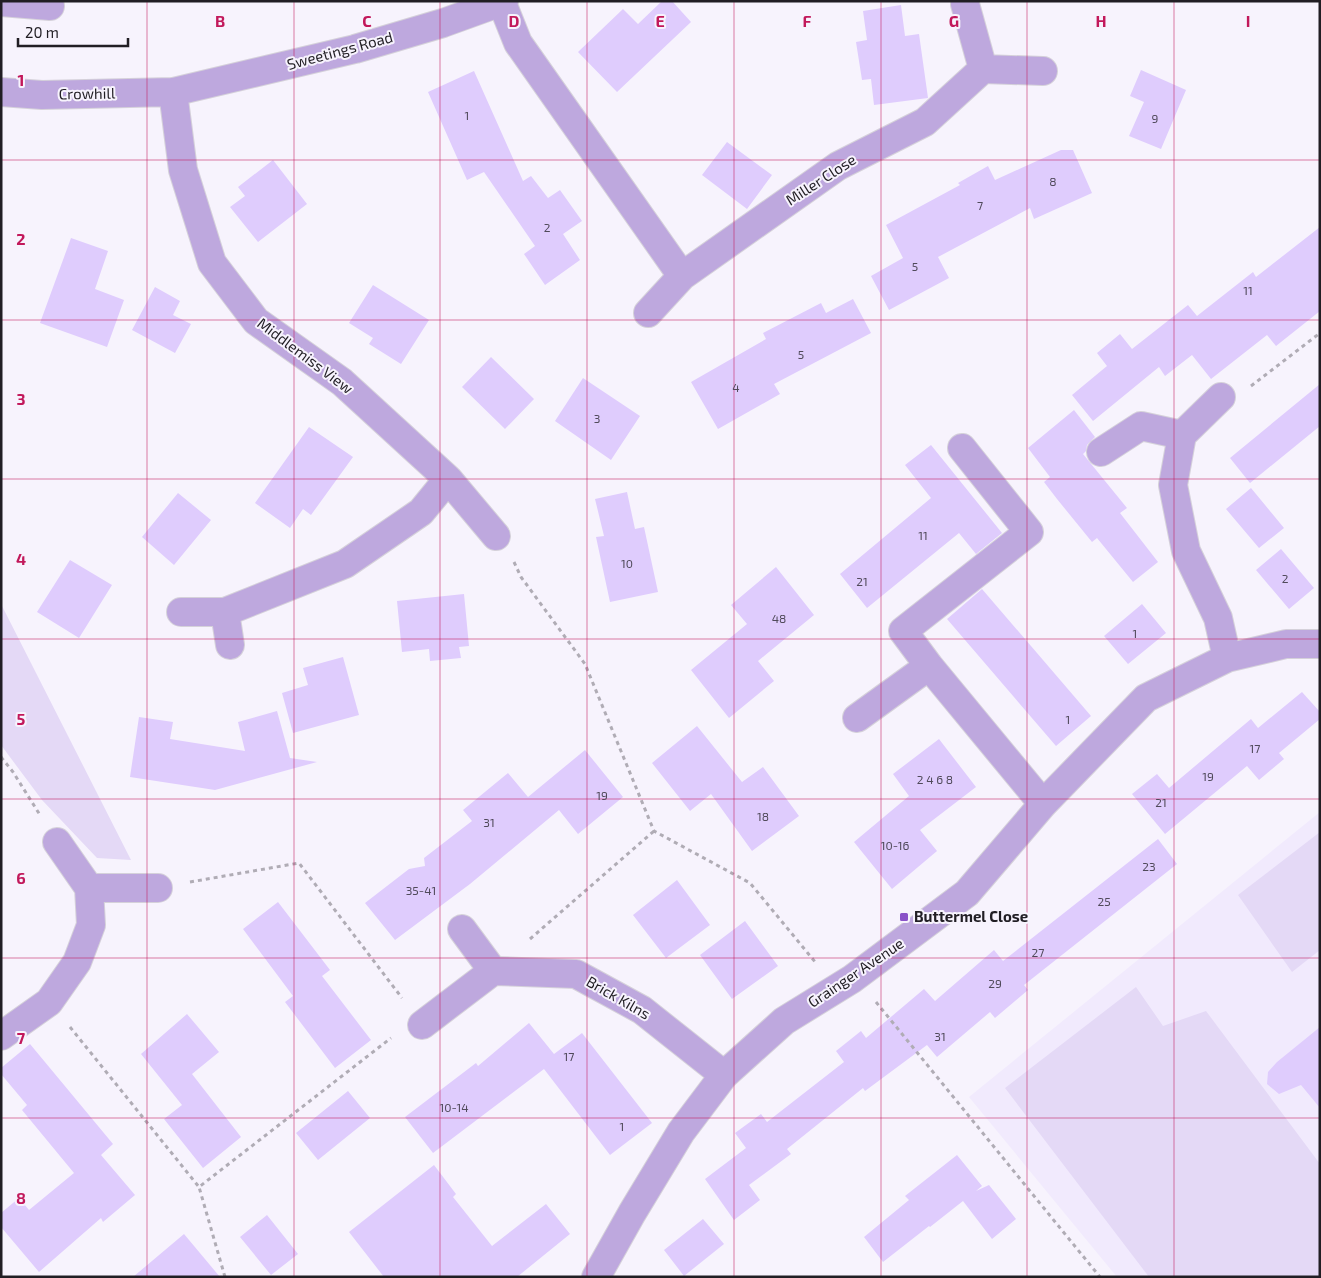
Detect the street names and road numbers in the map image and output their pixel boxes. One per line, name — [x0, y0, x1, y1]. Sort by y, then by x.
street label: Sweetings Road — [285, 27, 395, 73]
street label: Crowhill — [59, 83, 116, 102]
street label: Miller Close — [782, 150, 859, 209]
street label: Middlemiss View — [254, 313, 357, 397]
street label: Grainger Avenue — [804, 934, 907, 1011]
street label: Brick Kilns — [583, 972, 654, 1023]

